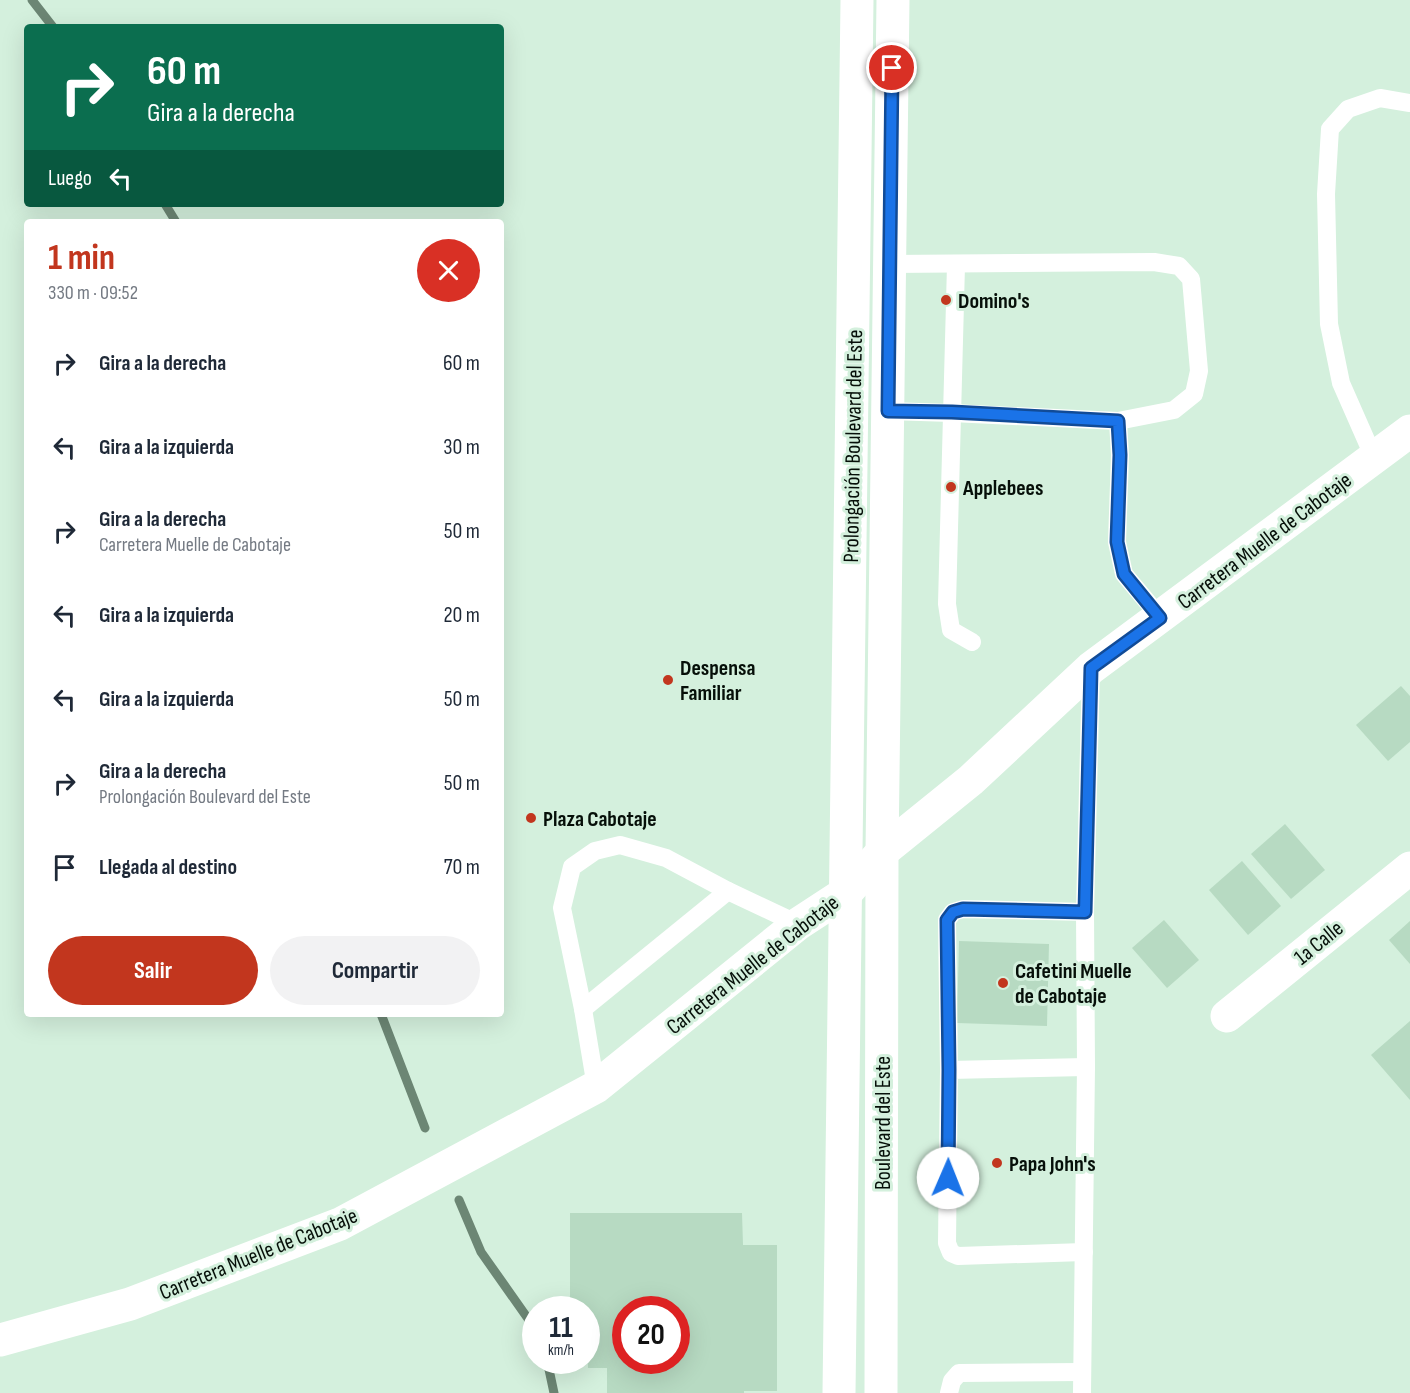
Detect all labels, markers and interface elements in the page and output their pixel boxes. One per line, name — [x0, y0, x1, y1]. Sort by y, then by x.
pin — [866, 42, 917, 93]
text: 60 m — [147, 46, 221, 97]
icon: right — [48, 48, 126, 126]
icon: arrive — [875, 51, 908, 84]
text: Gira a la derecha — [147, 97, 295, 129]
icon: left — [104, 162, 137, 195]
text: Luego — [48, 165, 92, 192]
text: 1 min — [48, 237, 115, 280]
button: close — [417, 239, 480, 302]
text: 330 m · 09:52 — [48, 281, 138, 305]
place label: Domino's — [958, 288, 1030, 315]
marker: Domino's — [939, 293, 953, 307]
street label: Prolongación Boulevard del Este — [838, 329, 869, 563]
icon: right — [48, 347, 81, 380]
text: Gira a la derecha — [99, 350, 226, 377]
text: 60 m — [443, 350, 480, 377]
icon: left — [48, 431, 81, 464]
text: Gira a la izquierda — [99, 434, 234, 461]
text: 30 m — [443, 434, 480, 461]
street label: Carretera Muelle de Cabotaje — [1172, 467, 1357, 616]
place label: Applebees — [962, 475, 1043, 502]
marker: Applebees — [944, 480, 958, 494]
text: Gira a la derecha — [99, 506, 226, 533]
icon: right — [48, 515, 81, 548]
text: 50 m — [444, 518, 480, 545]
text: Carretera Muelle de Cabotaje — [99, 533, 291, 557]
icon: left — [48, 599, 81, 632]
text: Gira a la izquierda — [99, 602, 234, 629]
text: 20 m — [444, 602, 480, 629]
place label: Despensa Familiar — [680, 655, 755, 707]
marker: Despensa Familiar — [661, 673, 675, 687]
icon: left — [48, 683, 81, 716]
text: Gira a la izquierda — [99, 686, 234, 713]
text: 50 m — [444, 686, 480, 713]
text: Gira a la derecha — [99, 758, 226, 785]
icon: right — [48, 767, 81, 800]
text: 50 m — [444, 770, 480, 797]
text: Prolongación Boulevard del Este — [99, 785, 311, 809]
place label: Plaza Cabotaje — [543, 806, 657, 833]
marker: Plaza Cabotaje — [524, 811, 538, 825]
icon: arrive — [48, 851, 81, 884]
text: Llegada al destino — [99, 854, 237, 881]
text: 70 m — [444, 854, 480, 881]
street label: Carretera Muelle de Cabotaje — [661, 890, 844, 1041]
street label: 1a Calle — [1289, 915, 1349, 971]
button: Salir — [48, 936, 258, 1005]
button: Compartir — [270, 936, 480, 1005]
place label: Cafetini Muelle de Cabotaje — [1015, 958, 1132, 1010]
marker: Cafetini Muelle de Cabotaje — [996, 976, 1010, 990]
street label: Boulevard del Este — [870, 1056, 897, 1190]
position arrow — [916, 1146, 980, 1210]
place label: Papa John's — [1009, 1151, 1096, 1178]
marker: Papa John's — [990, 1156, 1004, 1170]
street label: Carretera Muelle de Cabotaje — [156, 1202, 362, 1306]
speed limit sign: 20 — [612, 1296, 690, 1374]
text: 11 — [549, 1310, 573, 1346]
text: km/h — [548, 1341, 574, 1360]

